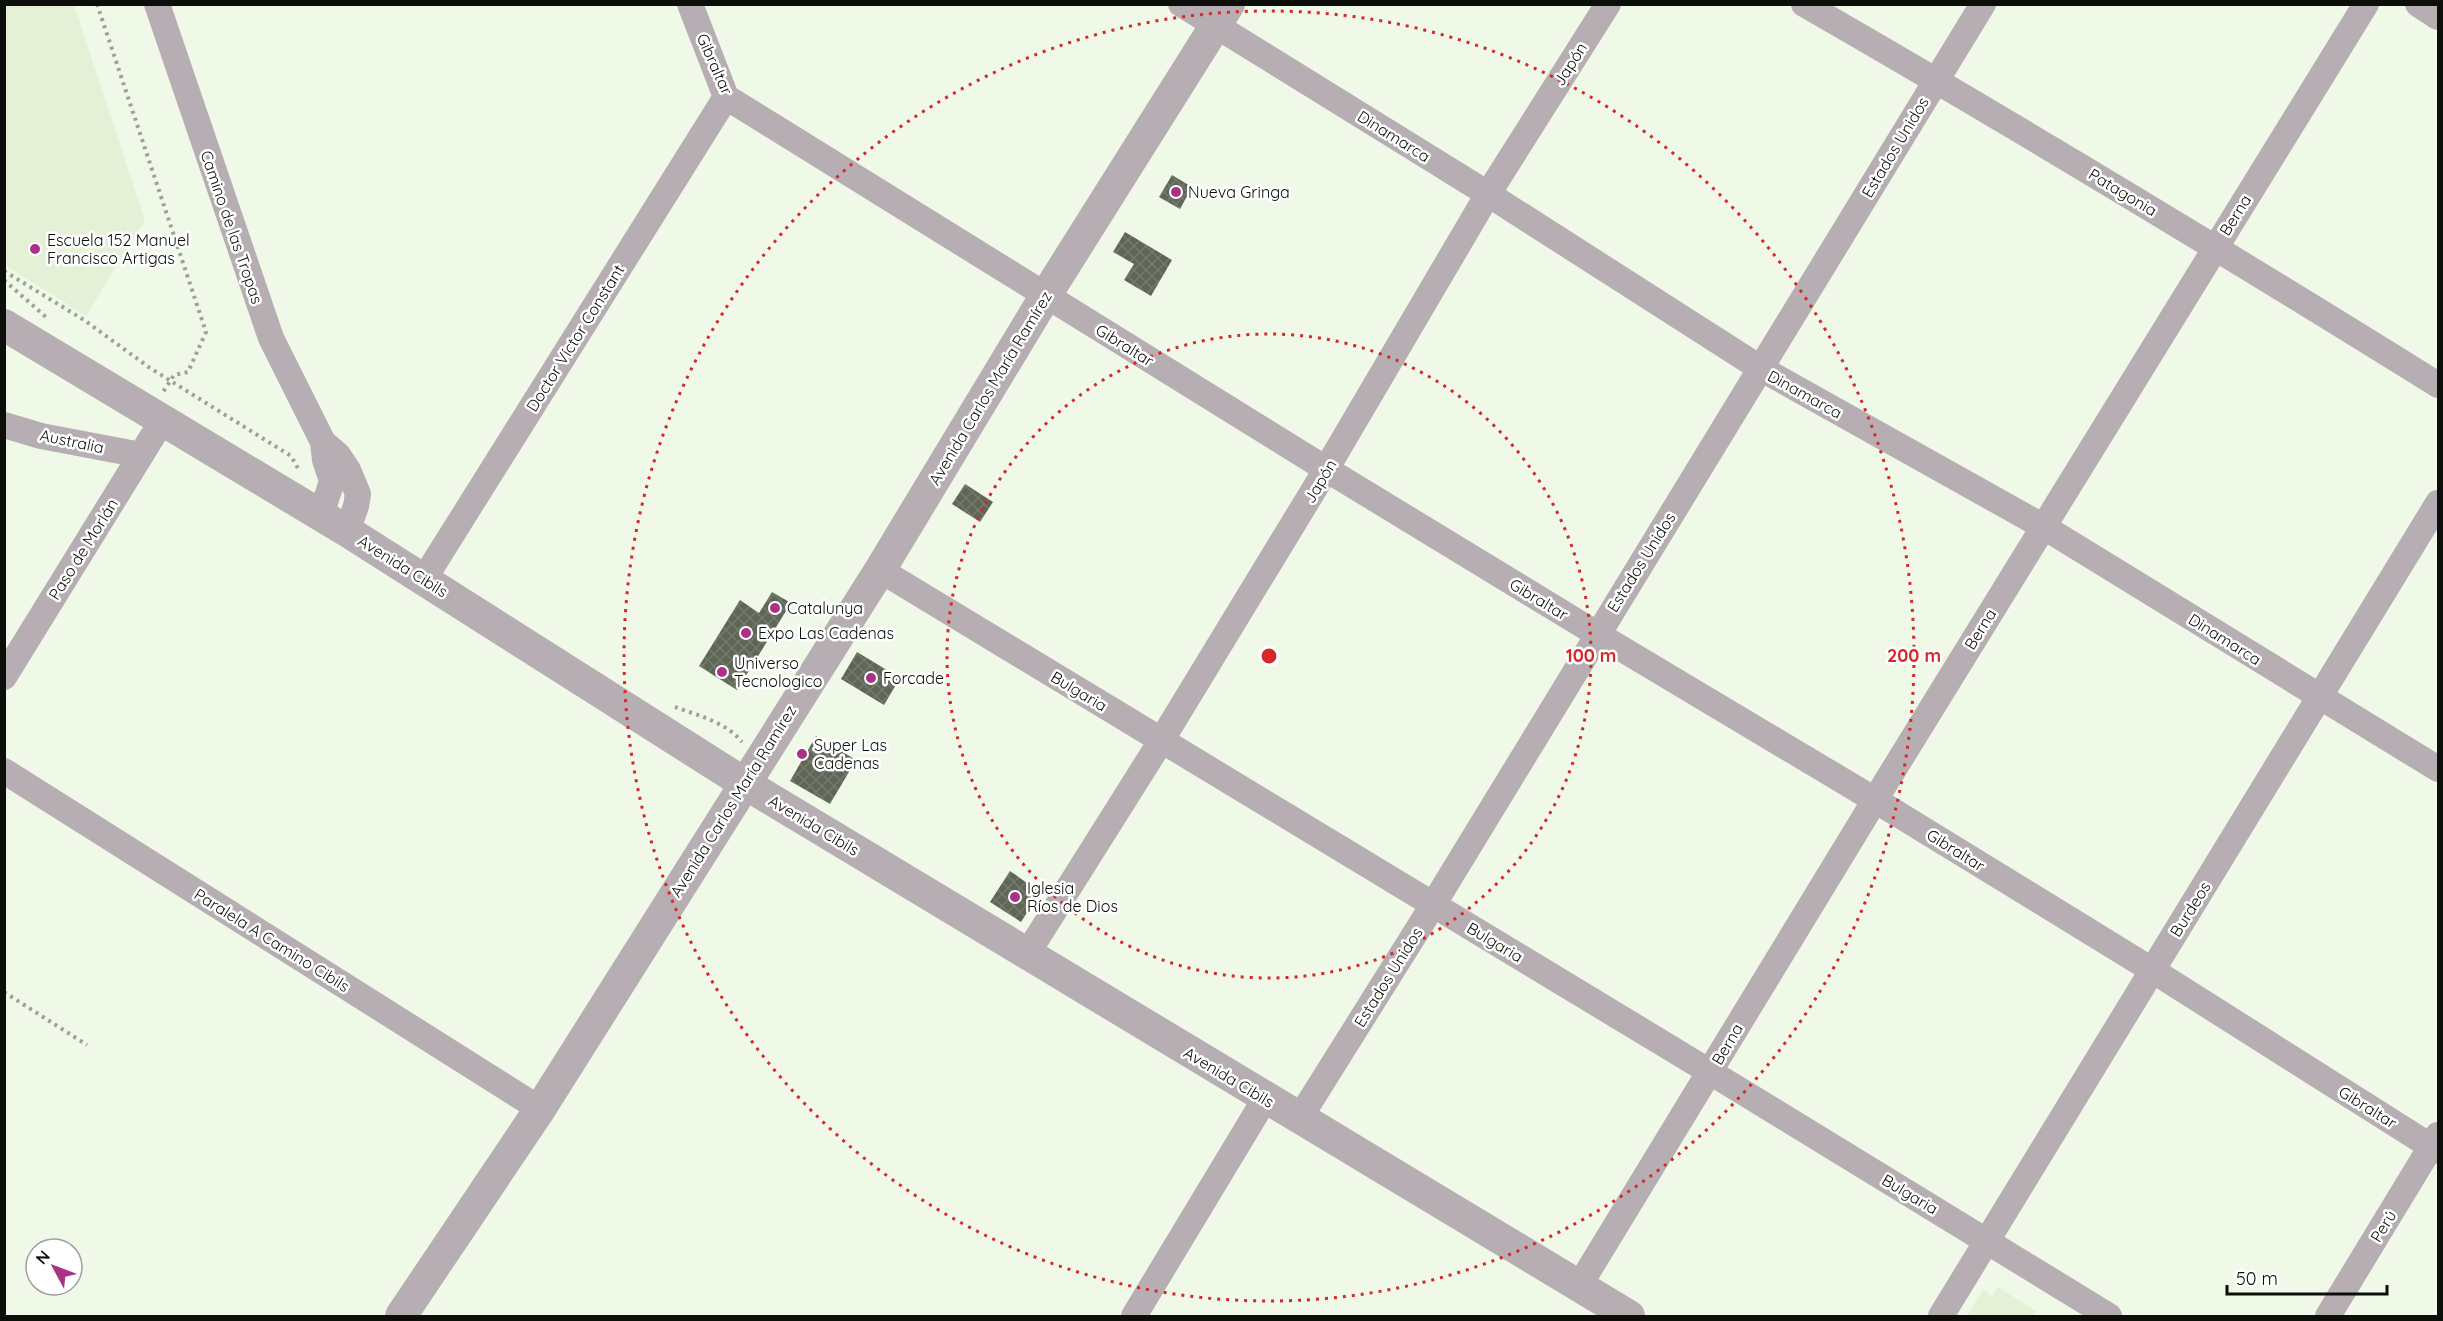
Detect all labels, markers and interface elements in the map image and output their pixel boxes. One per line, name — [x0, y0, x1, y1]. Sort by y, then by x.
street label: Gibraltar — [693, 30, 737, 98]
street label: Japón — [1549, 39, 1591, 89]
street label: Estados Unidos — [1857, 93, 1933, 201]
street label: Dinamarca — [1354, 106, 1434, 166]
street label: Camino de las Tropas — [196, 148, 268, 306]
street label: Patagonia — [2085, 164, 2161, 220]
place label: Nueva Gringa — [1188, 182, 1290, 202]
marker: Nueva Gringa — [1169, 185, 1183, 199]
street label: Berna — [2215, 191, 2255, 239]
place label: Escuela 152 Manuel Francisco Artigas — [47, 230, 190, 268]
marker: Escuela 152 Manuel Francisco Artigas — [28, 242, 42, 256]
street label: Doctor Víctor Constant — [522, 261, 628, 415]
street label: Avenida Carlos María Ramírez — [924, 287, 1056, 489]
street label: Gibraltar — [1092, 319, 1158, 371]
street label: Dinamarca — [1764, 365, 1846, 423]
street label: Australia — [38, 424, 106, 458]
street label: Japón — [1299, 456, 1341, 506]
street label: Paso de Morlán — [44, 495, 122, 603]
street label: Estados Unidos — [1602, 508, 1680, 616]
street label: Avenida Cibils — [354, 531, 452, 601]
street label: Gibraltar — [1506, 574, 1572, 624]
place label: Catalunya — [787, 598, 863, 618]
marker: Catalunya — [768, 601, 782, 615]
street label: Berna — [1960, 605, 2000, 653]
street label: Dinamarca — [2185, 609, 2265, 669]
place label: Expo Las Cadenas — [758, 623, 894, 643]
marker: Expo Las Cadenas — [739, 626, 753, 640]
text: 100 m — [1566, 644, 1616, 667]
text: 200 m — [1887, 644, 1941, 667]
centre of rings — [1259, 646, 1279, 666]
place label: Universo Tecnologico — [734, 653, 823, 691]
marker: Universo Tecnologico — [715, 665, 729, 679]
street label: Bulgaria — [1047, 666, 1111, 716]
place label: Forcade — [883, 668, 944, 688]
marker: Forcade — [864, 671, 878, 685]
street label: Avenida Carlos María Ramírez — [666, 701, 800, 901]
place label: Super Las Cadenas — [814, 735, 887, 773]
marker: Super Las Cadenas — [795, 747, 809, 761]
street label: Avenida Cibils — [765, 790, 863, 860]
street label: Gibraltar — [1923, 824, 1989, 876]
place label: Iglesia Ríos de Dios — [1027, 878, 1118, 916]
street label: Burdeos — [2165, 878, 2215, 940]
street label: Paralela A Camino Cibils — [191, 884, 353, 996]
marker: Iglesia Ríos de Dios — [1008, 890, 1022, 904]
street label: Bulgaria — [1463, 917, 1527, 967]
street label: Estados Unidos — [1349, 923, 1427, 1031]
street label: Berna — [1707, 1020, 1747, 1068]
street label: Avenida Cibils — [1180, 1042, 1278, 1112]
street label: Gibraltar — [2335, 1081, 2401, 1133]
street label: Bulgaria — [1878, 1169, 1942, 1219]
street label: Perú — [2366, 1206, 2400, 1246]
north arrow — [24, 1237, 84, 1297]
text: N — [31, 1246, 54, 1268]
scale bar — [2227, 1258, 2388, 1296]
text: 50 m — [2236, 1267, 2278, 1290]

